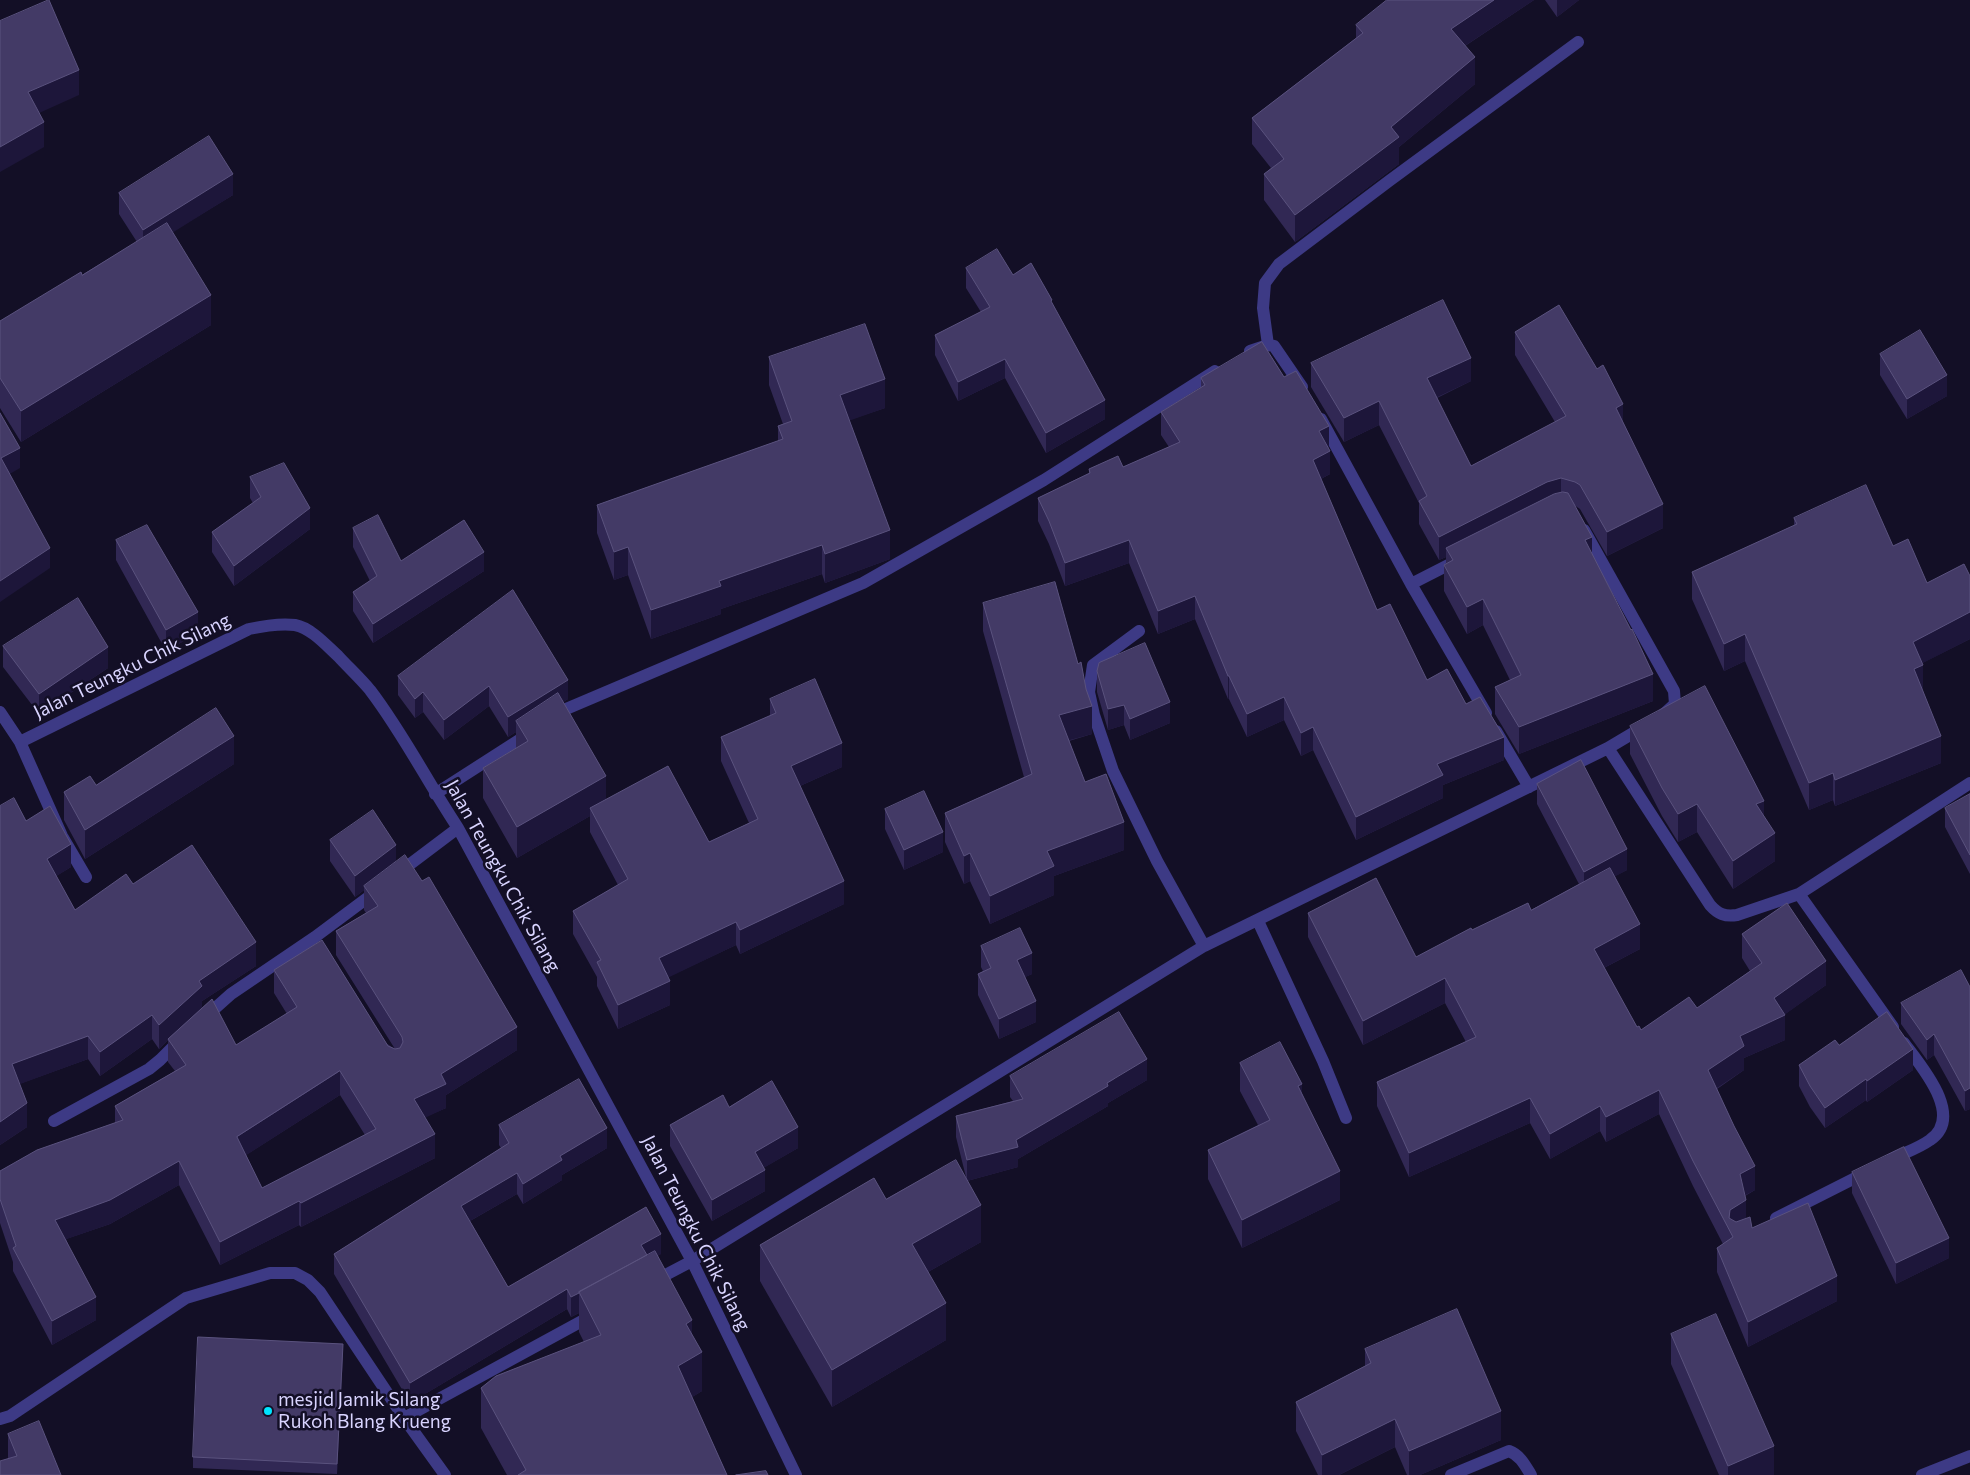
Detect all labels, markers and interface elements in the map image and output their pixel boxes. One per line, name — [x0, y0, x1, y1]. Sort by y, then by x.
street label: Jalan Teungku Chik Silang — [30, 608, 234, 724]
street label: Jalan Teungku Chik Silang — [441, 776, 565, 976]
street label: Jalan Teungku Chik Silang — [637, 1131, 755, 1335]
place label: mesjid Jamik Silang Rukoh Blang Krueng — [278, 1389, 451, 1433]
marker: mesjid Jamik Silang Rukoh Blang Krueng — [262, 1405, 274, 1417]

